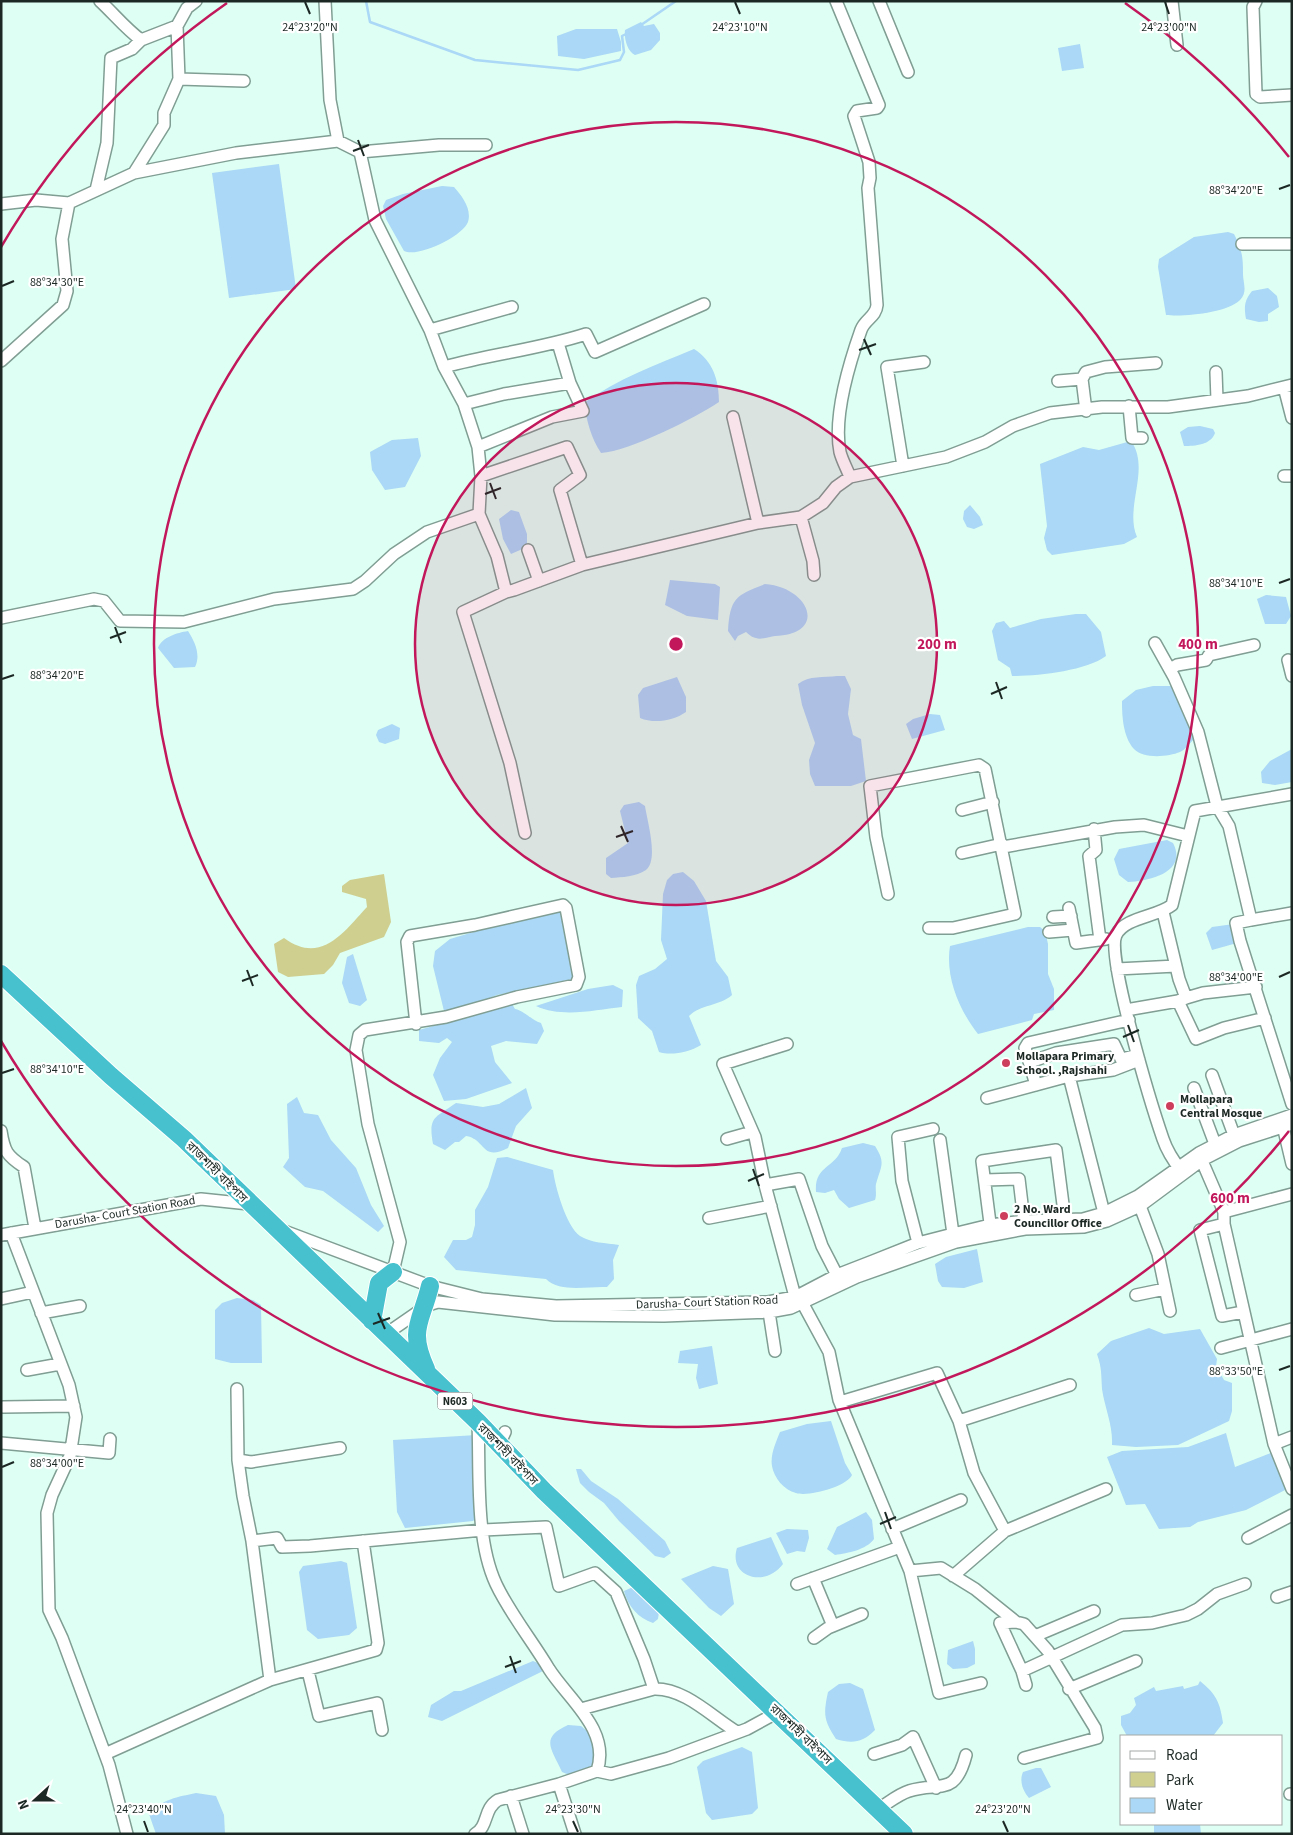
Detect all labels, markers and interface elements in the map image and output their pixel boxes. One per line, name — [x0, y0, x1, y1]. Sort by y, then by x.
text: 24°23'20"N — [282, 19, 338, 36]
text: 24°23'10"N — [712, 19, 768, 36]
text: 24°23'00"N — [1141, 19, 1197, 36]
text: 88°34'20"E — [1209, 182, 1263, 199]
text: 88°34'30"E — [30, 274, 84, 291]
text: 88°34'10"E — [1209, 575, 1263, 592]
text: 200 m — [917, 634, 957, 655]
text: 400 m — [1178, 634, 1218, 655]
centre of rings — [667, 635, 685, 653]
text: 88°34'20"E — [30, 667, 84, 684]
text: 88°34'00"E — [1209, 969, 1263, 986]
place label: Mollapara Primary School. ,Rajshahi — [1016, 1048, 1115, 1079]
marker: Mollapara Primary School. ,Rajshahi — [1000, 1057, 1012, 1069]
text: 88°34'10"E — [30, 1061, 84, 1078]
place label: Mollapara Central Mosque — [1180, 1091, 1262, 1122]
marker: Mollapara Central Mosque — [1164, 1100, 1176, 1112]
street label: রাজশাহী বাইপাস — [182, 1137, 251, 1207]
text: 600 m — [1210, 1188, 1250, 1209]
street label: Darusha- Court Station Road — [53, 1192, 197, 1233]
place label: 2 No. Ward Councillor Office — [1014, 1201, 1102, 1232]
marker: 2 No. Ward Councillor Office — [998, 1210, 1010, 1222]
street label: Darusha- Court Station Road — [636, 1292, 778, 1313]
text: 88°33'50"E — [1209, 1363, 1263, 1380]
road number: N603 — [438, 1392, 472, 1410]
street label: রাজশাহী বাইপাস — [473, 1419, 542, 1489]
text: 88°34'00"E — [30, 1455, 84, 1472]
street label: রাজশাহী বাইপাস — [765, 1700, 836, 1769]
legend — [1120, 1735, 1283, 1825]
text: Road — [1166, 1745, 1198, 1766]
text: Park — [1166, 1770, 1195, 1791]
north arrow — [10, 1775, 60, 1825]
text: Water — [1166, 1795, 1203, 1816]
text: N — [13, 1796, 35, 1812]
text: 24°23'40"N — [116, 1801, 172, 1818]
text: 24°23'30"N — [545, 1801, 601, 1818]
text: 24°23'20"N — [975, 1801, 1031, 1818]

